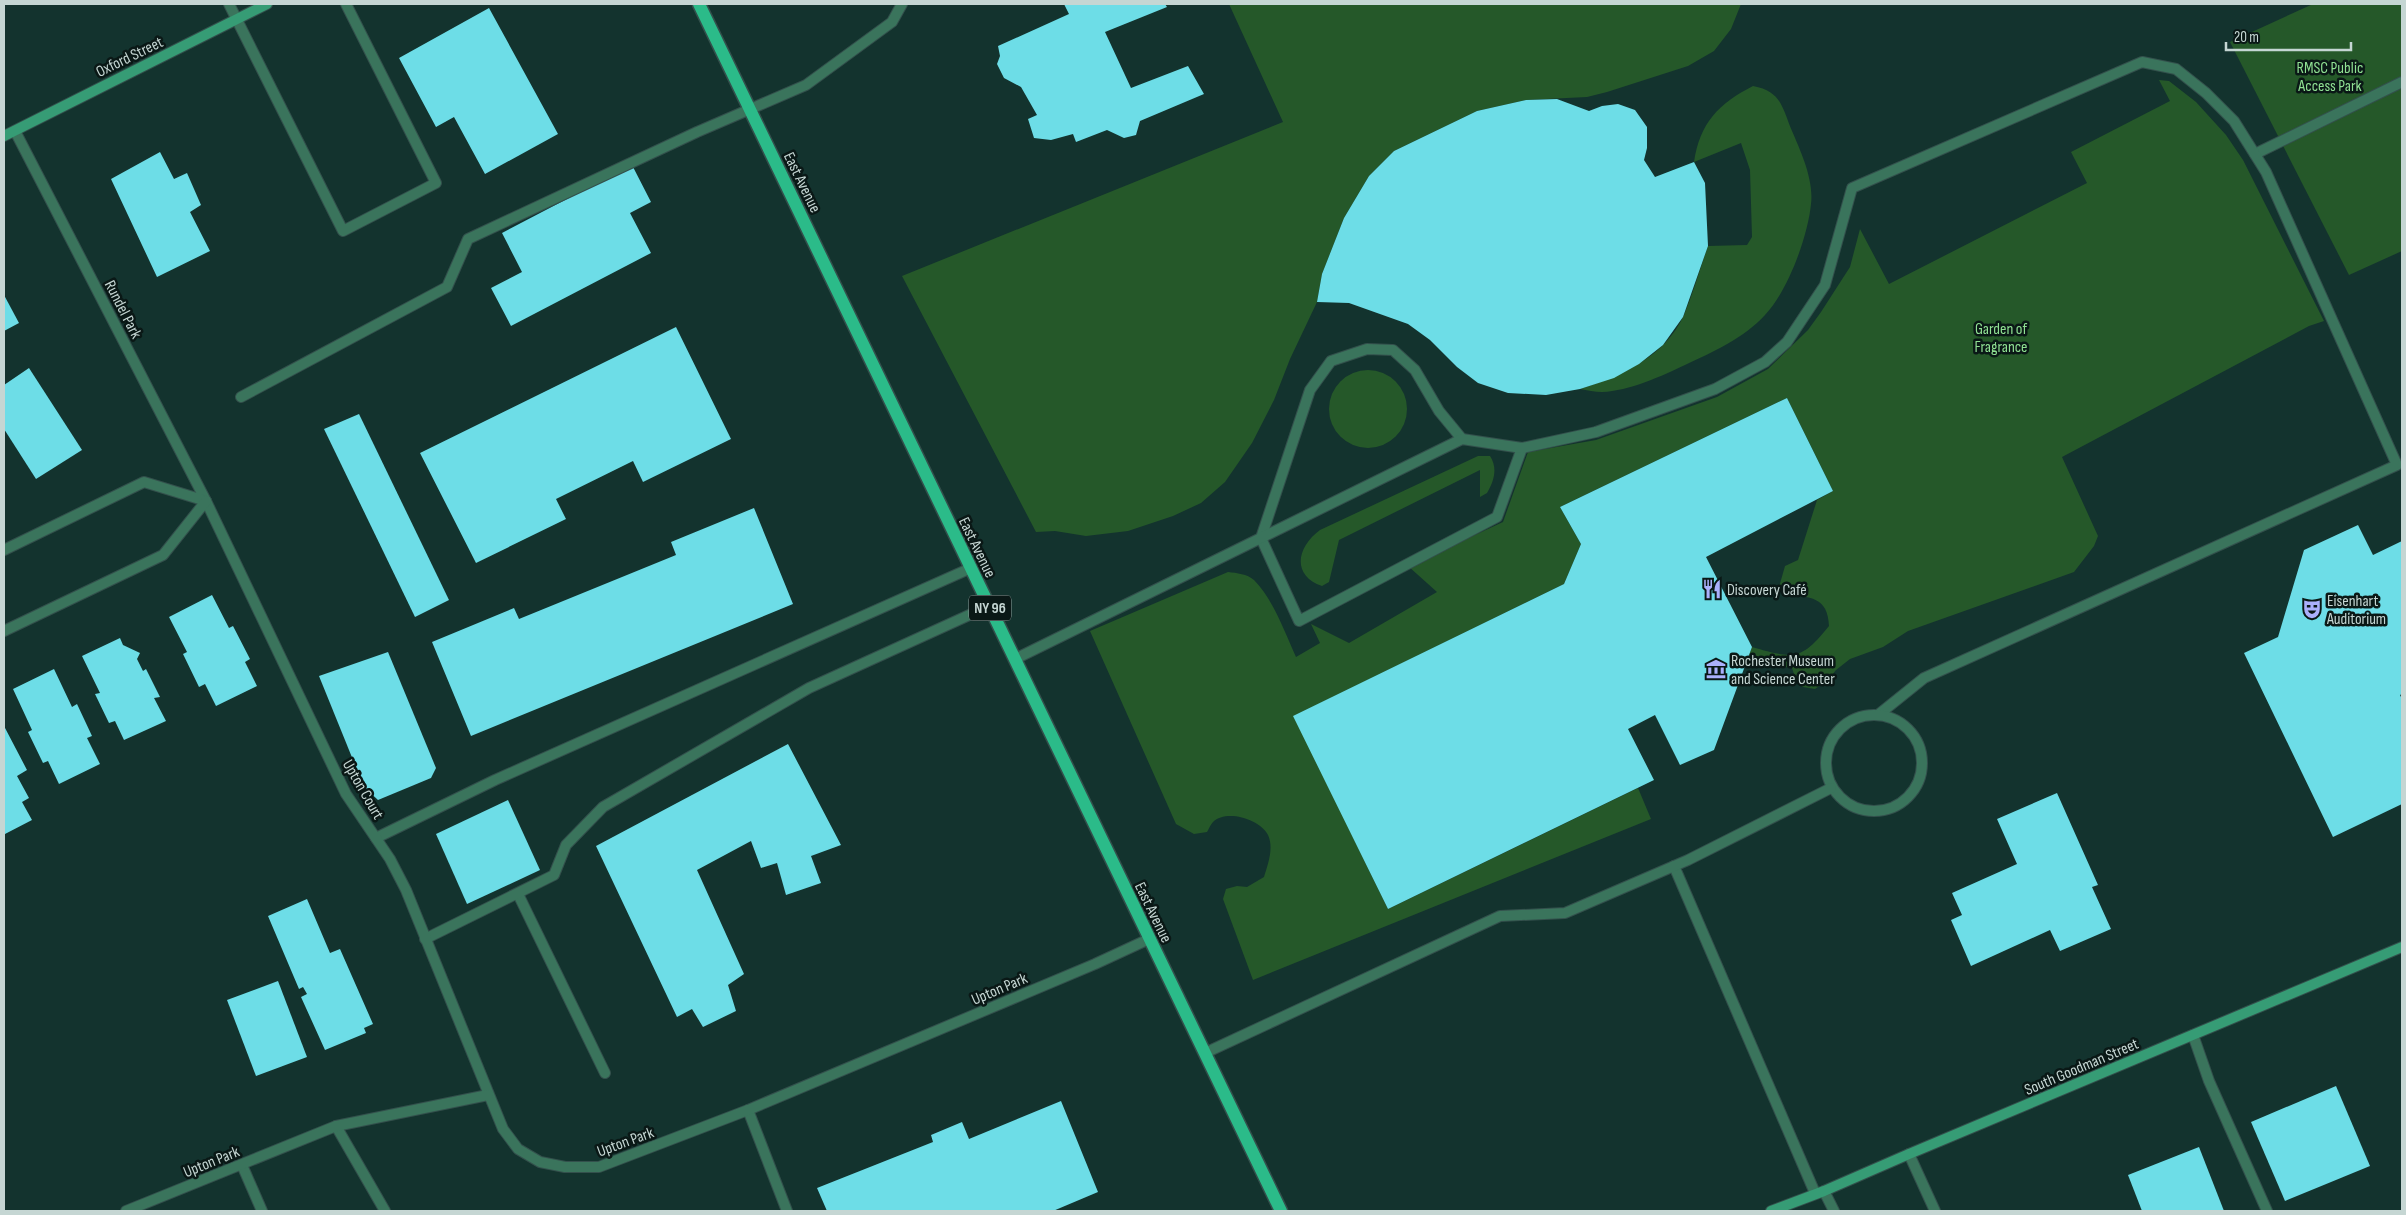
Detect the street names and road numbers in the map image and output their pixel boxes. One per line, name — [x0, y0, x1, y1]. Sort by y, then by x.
street label: Oxford Street — [93, 33, 166, 82]
street label: East Avenue — [779, 149, 824, 216]
street label: Rundel Park — [100, 277, 145, 342]
street label: East Avenue — [954, 514, 999, 581]
road number: NY 96 — [969, 596, 1011, 620]
street label: Upton Court — [338, 756, 387, 823]
street label: East Avenue — [1130, 879, 1175, 946]
street label: Upton Park — [969, 969, 1030, 1010]
street label: South Goodman Street — [2022, 1035, 2142, 1100]
street label: Upton Park — [595, 1123, 656, 1161]
street label: Upton Park — [181, 1143, 242, 1182]

